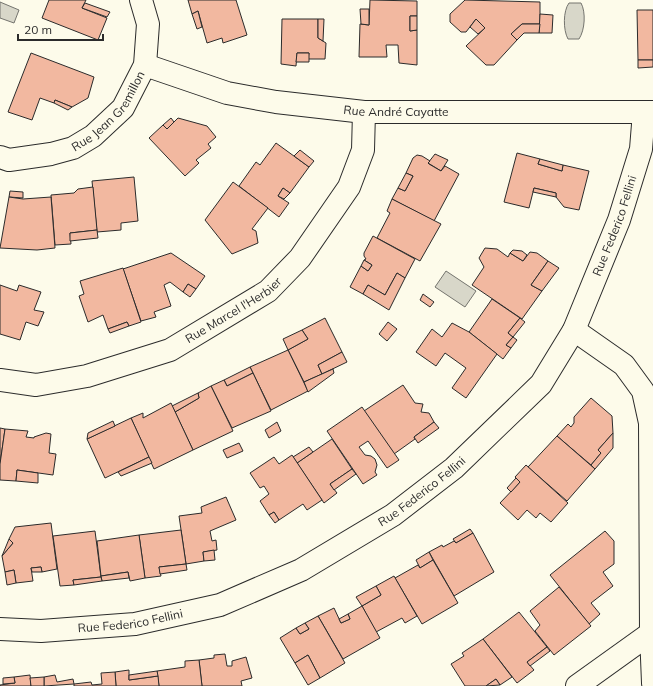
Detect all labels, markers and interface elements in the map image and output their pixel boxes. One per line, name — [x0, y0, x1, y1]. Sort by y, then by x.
scale bar — [18, 16, 103, 42]
text: 20 m — [24, 22, 52, 37]
street label: Rue Jean Gremillon — [69, 68, 148, 154]
street label: Rue André Cayatte — [343, 102, 449, 119]
street label: Rue Federico Fellini — [589, 173, 639, 278]
street label: Rue Marcel l'Herbier — [182, 273, 285, 346]
street label: Rue Federico Fellini — [375, 453, 469, 529]
street label: Rue Federico Fellini — [77, 606, 184, 635]

